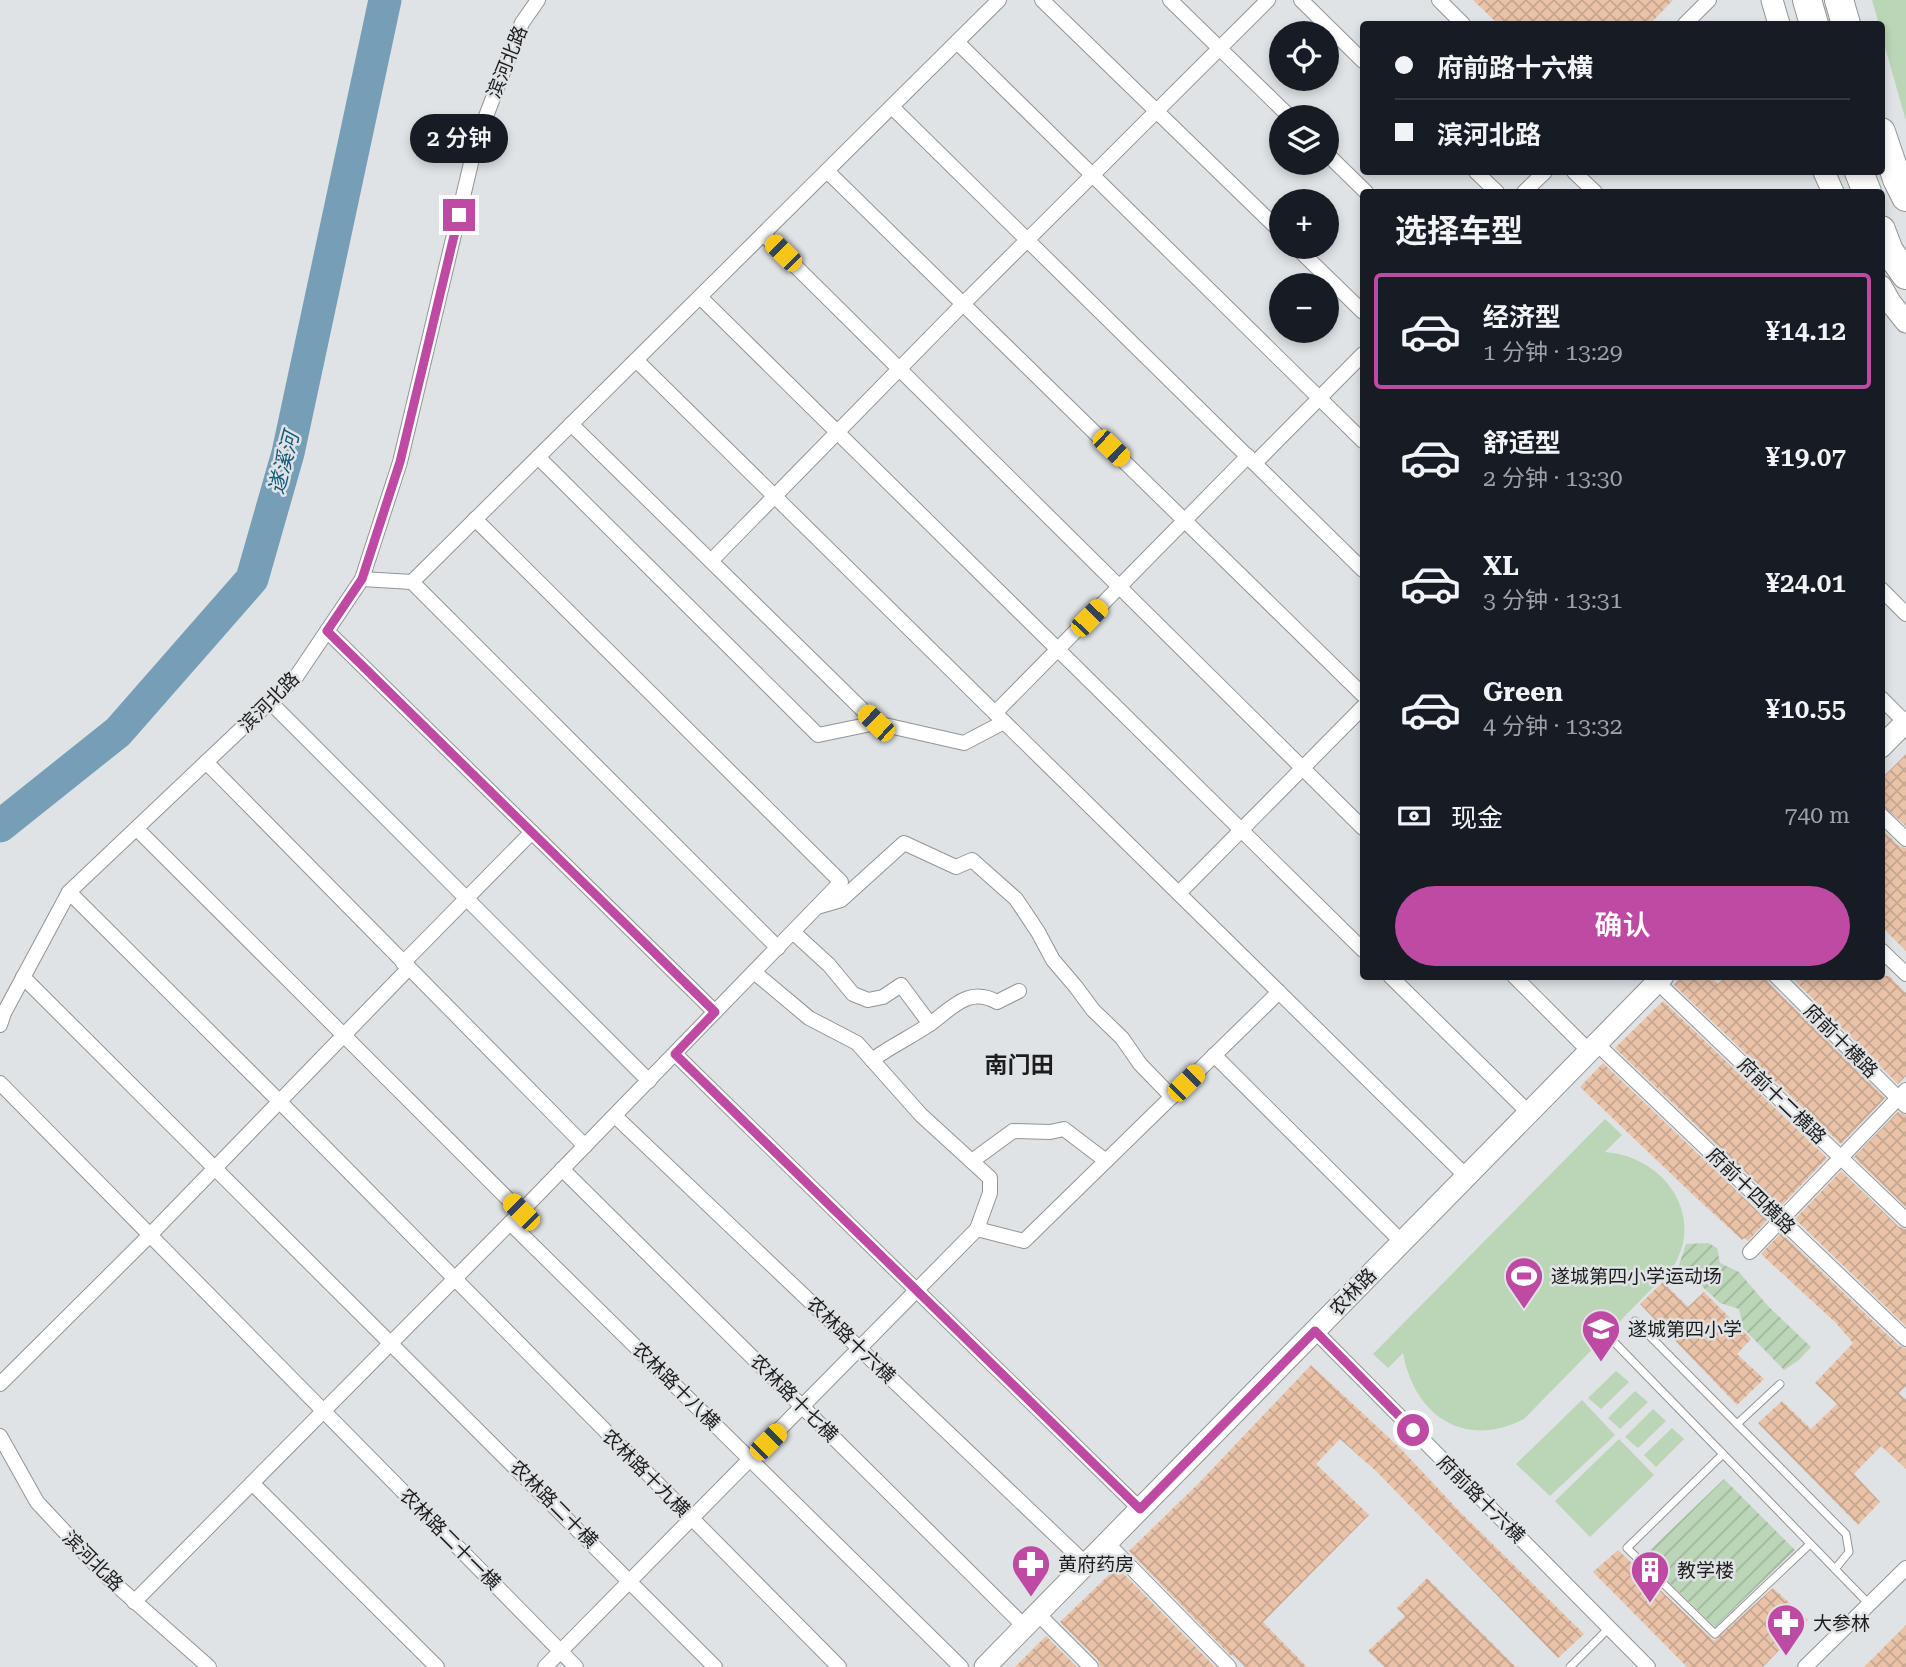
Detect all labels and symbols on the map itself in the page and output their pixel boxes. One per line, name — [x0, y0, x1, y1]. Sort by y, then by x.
street label: 滨河北路 — [482, 22, 532, 102]
callout: 2 分钟 — [410, 114, 508, 162]
route end — [443, 199, 475, 231]
car — [761, 231, 806, 275]
water label: 遂溪河 — [264, 426, 305, 497]
car — [1089, 426, 1134, 470]
car — [1067, 596, 1112, 640]
street label: 滨河北路 — [234, 667, 304, 737]
car — [854, 701, 899, 745]
street label: 府前十横路 — [1799, 999, 1883, 1083]
district label: 南门田 — [985, 1052, 1054, 1079]
street label: 府前十二横路 — [1733, 1053, 1831, 1149]
car — [1164, 1061, 1209, 1105]
street label: 府前十四横路 — [1702, 1143, 1800, 1239]
car — [499, 1190, 544, 1234]
sports icon: 遂城第四小学运动场 — [1503, 1255, 1545, 1310]
street label: 农林路 — [1325, 1264, 1381, 1320]
place label: 遂城第四小学运动场 — [1551, 1265, 1722, 1288]
street label: 农林路十六横 — [802, 1292, 900, 1388]
school or university icon: 遂城第四小学 — [1580, 1308, 1622, 1363]
place label: 遂城第四小学 — [1628, 1318, 1742, 1341]
street label: 农林路十八横 — [628, 1338, 724, 1434]
street label: 农林路十七横 — [746, 1350, 842, 1446]
route start — [1397, 1414, 1429, 1446]
car — [746, 1420, 791, 1464]
street label: 农林路十九横 — [598, 1425, 694, 1521]
street label: 府前路十六横 — [1433, 1451, 1529, 1547]
street label: 农林路二十横 — [506, 1456, 602, 1552]
street label: 农林路二十一横 — [395, 1484, 505, 1594]
street label: 滨河北路 — [58, 1526, 128, 1596]
pharmacy icon: 黄府药房 — [1010, 1543, 1052, 1598]
building icon: 教学楼 — [1629, 1549, 1671, 1604]
place label: 黄府药房 — [1058, 1553, 1134, 1576]
place label: 教学楼 — [1677, 1559, 1734, 1582]
pharmacy icon: 大参林 — [1765, 1602, 1807, 1657]
place label: 大参林 — [1813, 1612, 1870, 1635]

